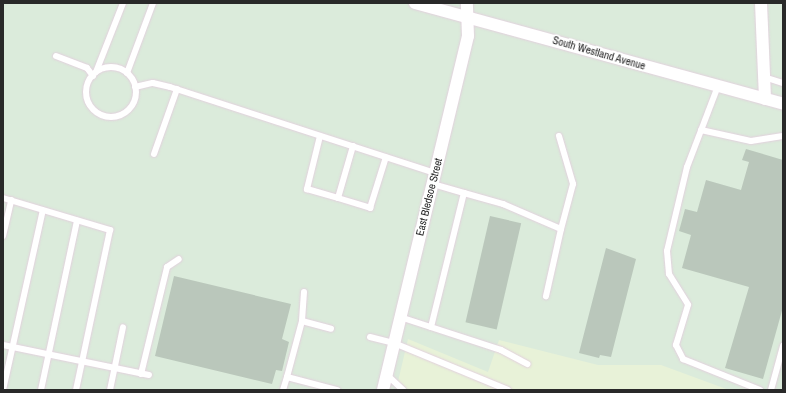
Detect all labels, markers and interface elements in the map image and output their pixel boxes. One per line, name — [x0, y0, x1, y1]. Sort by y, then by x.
street label: South Westland Avenue — [551, 33, 647, 73]
street label: East Bledsoe Street — [413, 157, 445, 237]

